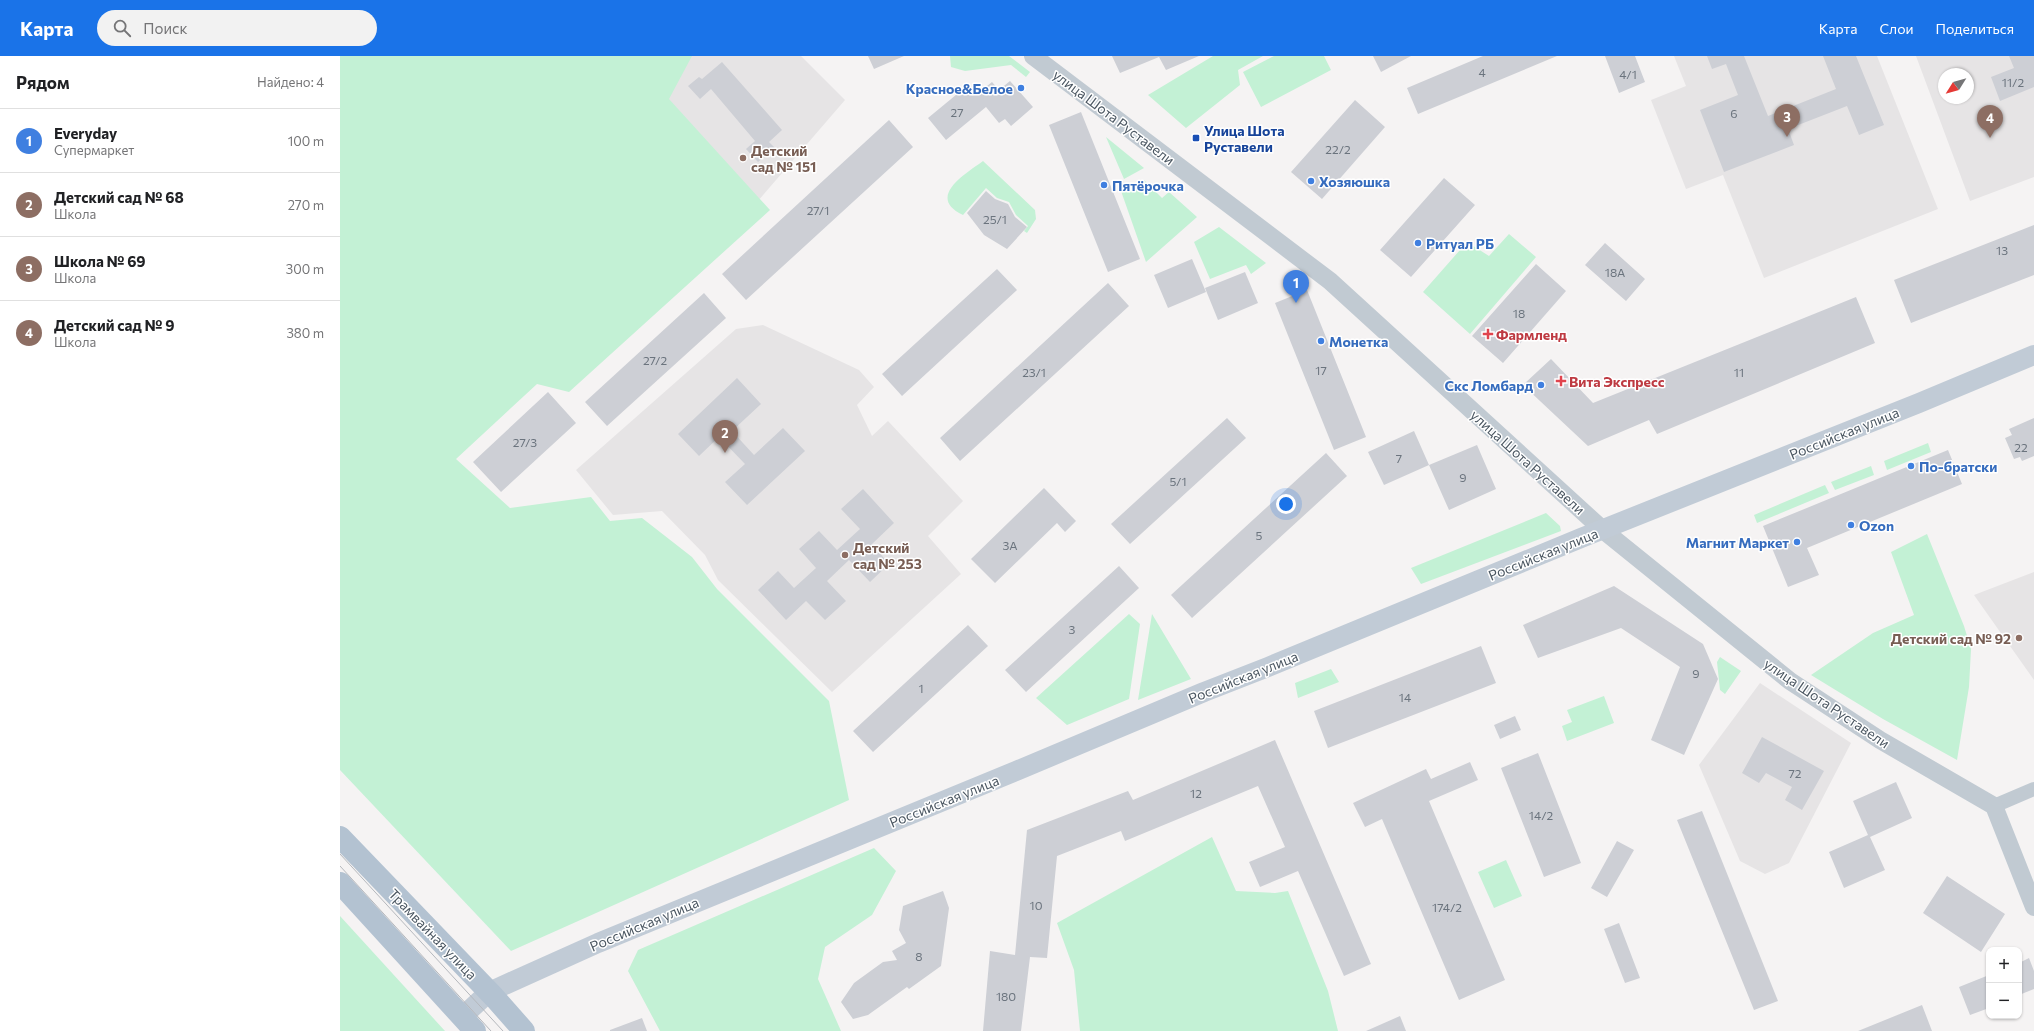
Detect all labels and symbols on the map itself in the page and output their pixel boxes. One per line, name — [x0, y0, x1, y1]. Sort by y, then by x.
house number: 4 — [1478, 65, 1486, 79]
street label: улица Шота Руставели — [1050, 66, 1178, 168]
house number: 4/1 — [1619, 67, 1637, 81]
north arrow — [1938, 68, 1974, 104]
house number: 11/2 — [2002, 75, 2024, 89]
place label: Красное&Белое — [906, 80, 1013, 97]
marker: Красное&Белое — [1016, 83, 1026, 93]
pin: 3 — [1774, 104, 1800, 137]
house number: 27 — [951, 105, 963, 119]
pin: 4 — [1977, 105, 2003, 138]
house number: 6 — [1730, 106, 1738, 120]
place label: Улица Шота Руставели — [1204, 122, 1284, 155]
marker: Улица Шота Руставели — [1191, 133, 1201, 143]
place label: Детский сад № 151 — [751, 142, 816, 175]
house number: 22/2 — [1325, 142, 1351, 156]
marker: Детский сад № 151 — [738, 153, 748, 163]
place label: Хозяюшка — [1319, 173, 1390, 190]
marker: Хозяюшка — [1306, 176, 1316, 186]
place label: Пятёрочка — [1112, 177, 1184, 194]
marker: Пятёрочка — [1099, 180, 1109, 190]
house number: 27/1 — [807, 203, 829, 217]
house number: 25/1 — [983, 212, 1007, 226]
place label: Ритуал РБ — [1426, 235, 1494, 252]
marker: Ритуал РБ — [1413, 238, 1423, 248]
house number: 13 — [1996, 243, 2008, 257]
house number: 18А — [1605, 265, 1625, 279]
pin: 1 — [1283, 270, 1309, 303]
house number: 18 — [1513, 306, 1525, 320]
place label: Фармленд — [1496, 326, 1567, 343]
marker: Фармленд — [1483, 329, 1493, 339]
place label: Монетка — [1329, 333, 1388, 350]
marker: Монетка — [1316, 336, 1326, 346]
house number: 27/2 — [643, 353, 667, 367]
house number: 17 — [1315, 363, 1327, 377]
house number: 23/1 — [1022, 365, 1046, 379]
house number: 11 — [1734, 365, 1744, 379]
place label: Вита Экспресс — [1569, 373, 1665, 390]
marker: Вита Экспресс — [1556, 376, 1566, 386]
place label: Скс Ломбард — [1444, 377, 1533, 394]
marker: Скс Ломбард — [1536, 380, 1546, 390]
street label: Российская улица — [1787, 403, 1901, 463]
street label: улица Шота Руставели — [1467, 406, 1589, 518]
pin: 2 — [712, 420, 738, 453]
house number: 27/3 — [513, 435, 537, 449]
house number: 22 — [2014, 440, 2028, 454]
house number: 7 — [1396, 451, 1402, 465]
place label: По-братски — [1919, 458, 1997, 475]
marker: По-братски — [1906, 461, 1916, 471]
house number: 9 — [1459, 470, 1467, 484]
house number: 5/1 — [1169, 474, 1187, 488]
your location — [1276, 494, 1296, 514]
place label: Ozon — [1859, 517, 1894, 534]
marker: Ozon — [1846, 520, 1856, 530]
street label: Российская улица — [1486, 524, 1600, 584]
house number: 5 — [1256, 528, 1263, 542]
place label: Магнит Маркет — [1686, 534, 1789, 551]
marker: Магнит Маркет — [1792, 537, 1802, 547]
house number: 3А — [1003, 538, 1017, 552]
place label: Детский сад № 253 — [853, 539, 922, 572]
marker: Детский сад № 253 — [840, 550, 850, 560]
house number: 3 — [1069, 622, 1076, 636]
place label: Детский сад № 92 — [1891, 630, 2011, 647]
marker: Детский сад № 92 — [2014, 633, 2024, 643]
street label: Российская улица — [1186, 647, 1300, 707]
street label: улица Шота Руставели — [1761, 655, 1893, 751]
house number: 9 — [1692, 666, 1700, 680]
house number: 1 — [918, 681, 924, 695]
house number: 14 — [1399, 690, 1411, 704]
house number: 72 — [1789, 766, 1802, 780]
street label: Российская улица — [887, 771, 1001, 831]
house number: 12 — [1190, 786, 1202, 800]
house number: 14/2 — [1529, 808, 1554, 822]
street label: Трамвайная улица — [385, 885, 481, 983]
street label: Российская улица — [587, 893, 701, 955]
house number: 10 — [1030, 898, 1043, 912]
house number: 174/2 — [1432, 900, 1462, 914]
house number: 8 — [915, 949, 923, 963]
house number: 180 — [996, 989, 1016, 1003]

